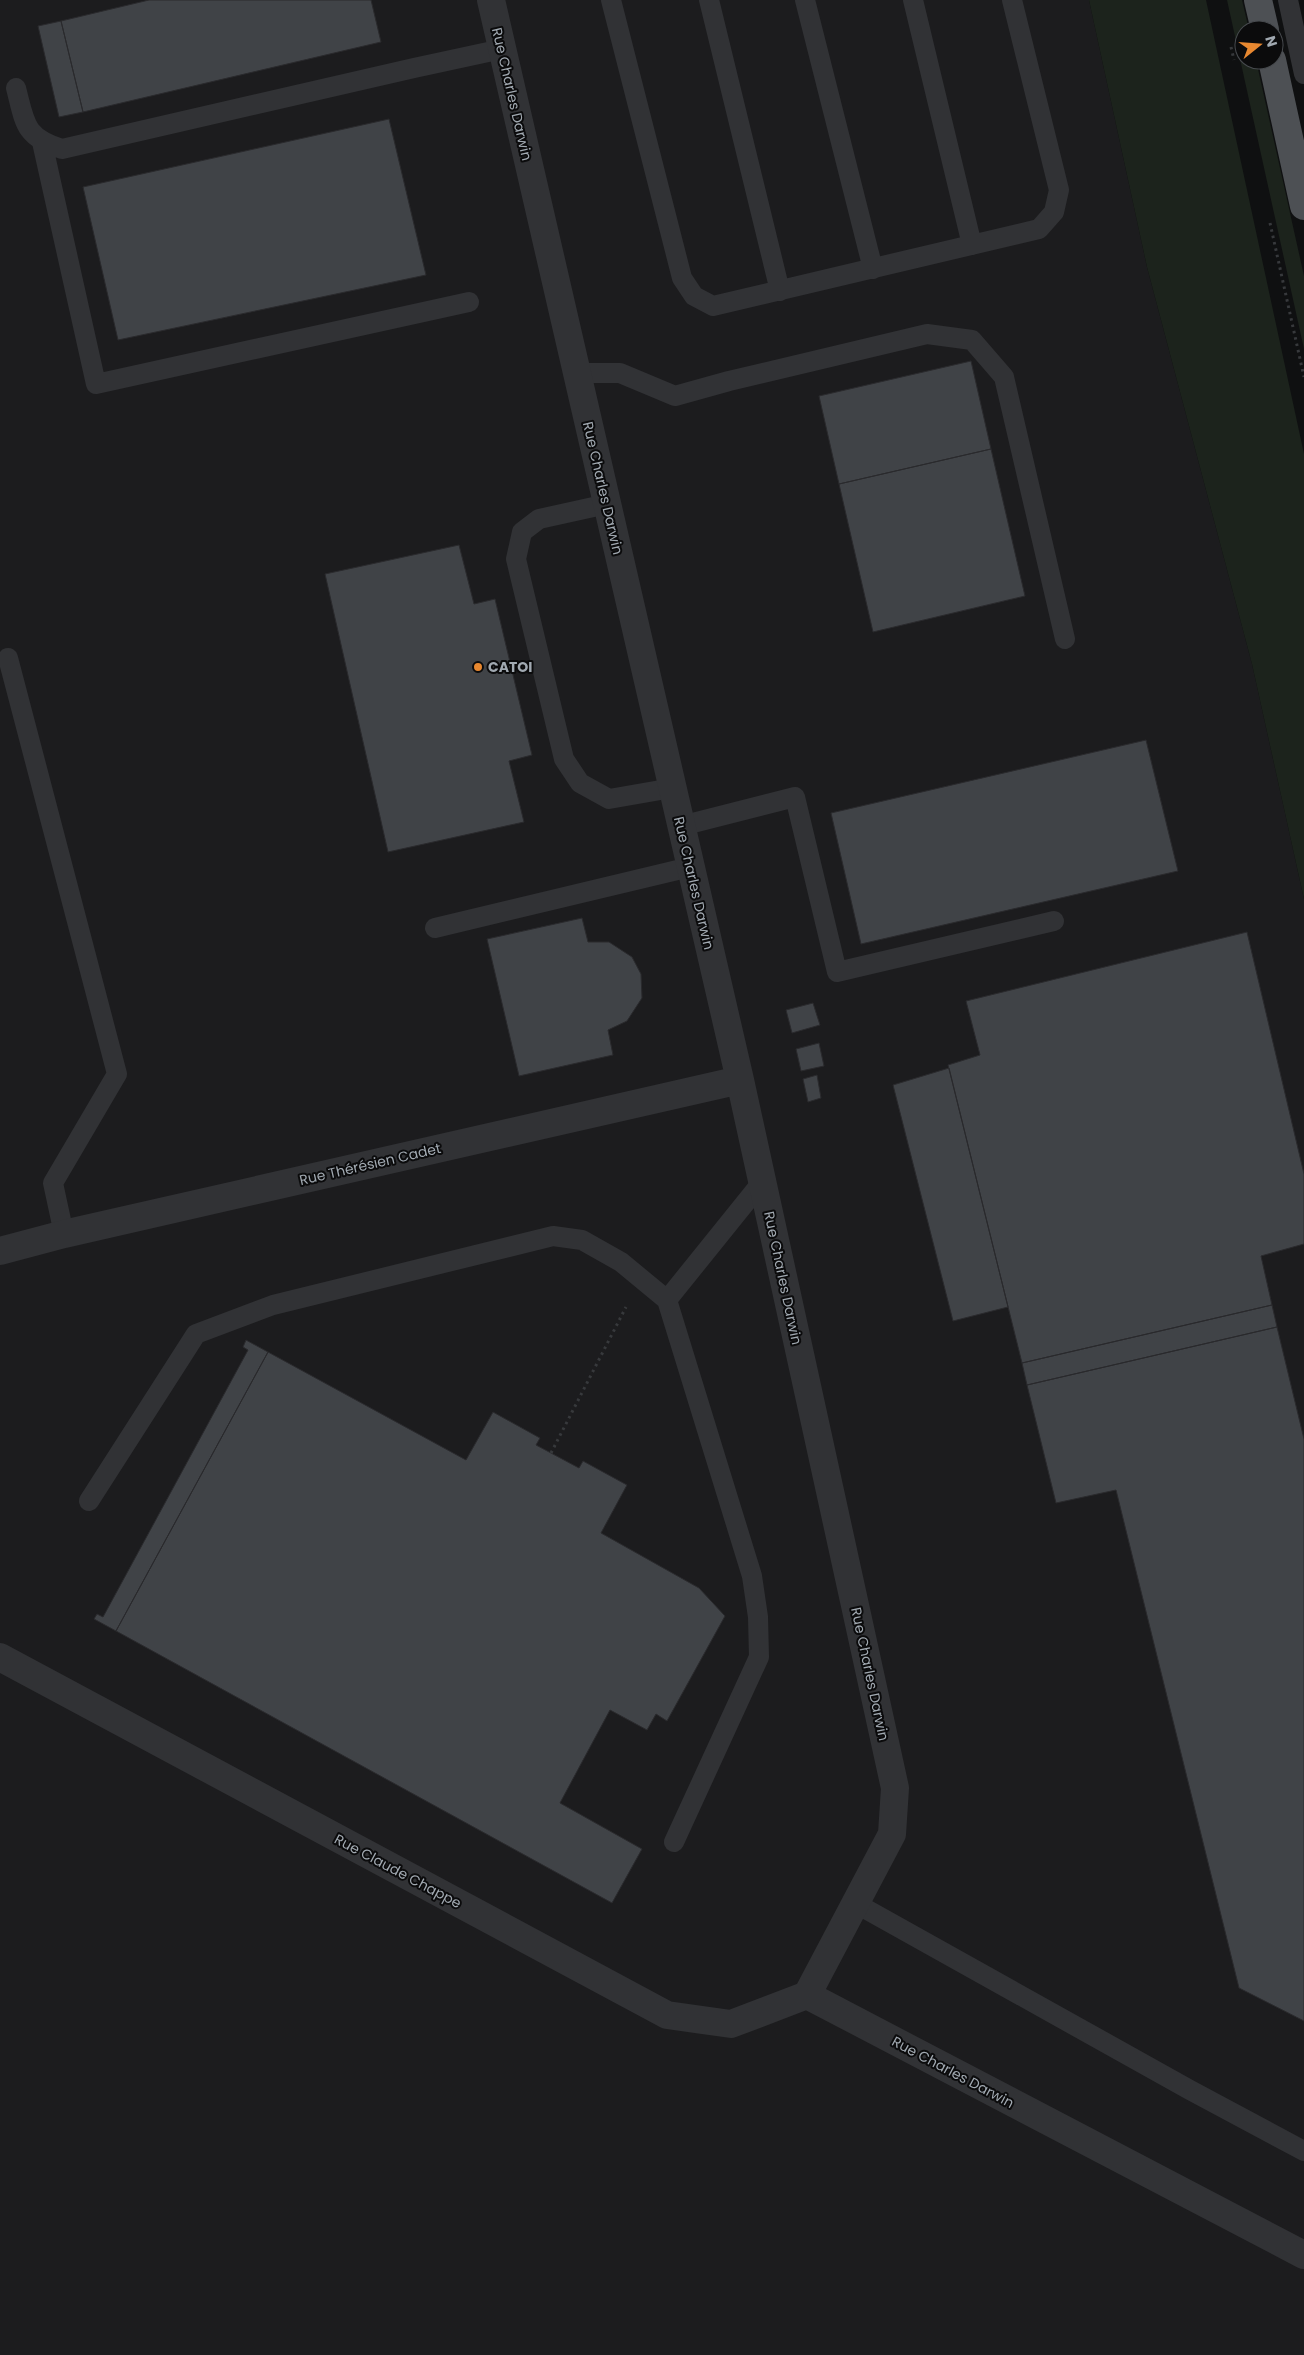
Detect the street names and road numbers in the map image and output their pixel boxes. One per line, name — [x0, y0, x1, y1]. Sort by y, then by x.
street label: Rue Charles Darwin — [487, 26, 537, 162]
street label: Rue Charles Darwin — [578, 420, 628, 556]
street label: Rue Charles Darwin — [669, 815, 719, 951]
street label: Rue Thérésien Cadet — [297, 1138, 443, 1190]
street label: Rue Charles Darwin — [759, 1209, 807, 1347]
street label: Rue Charles Darwin — [846, 1605, 894, 1743]
street label: Rue Claude Chappe — [331, 1829, 465, 1913]
street label: Rue Charles Darwin — [888, 2031, 1018, 2113]

